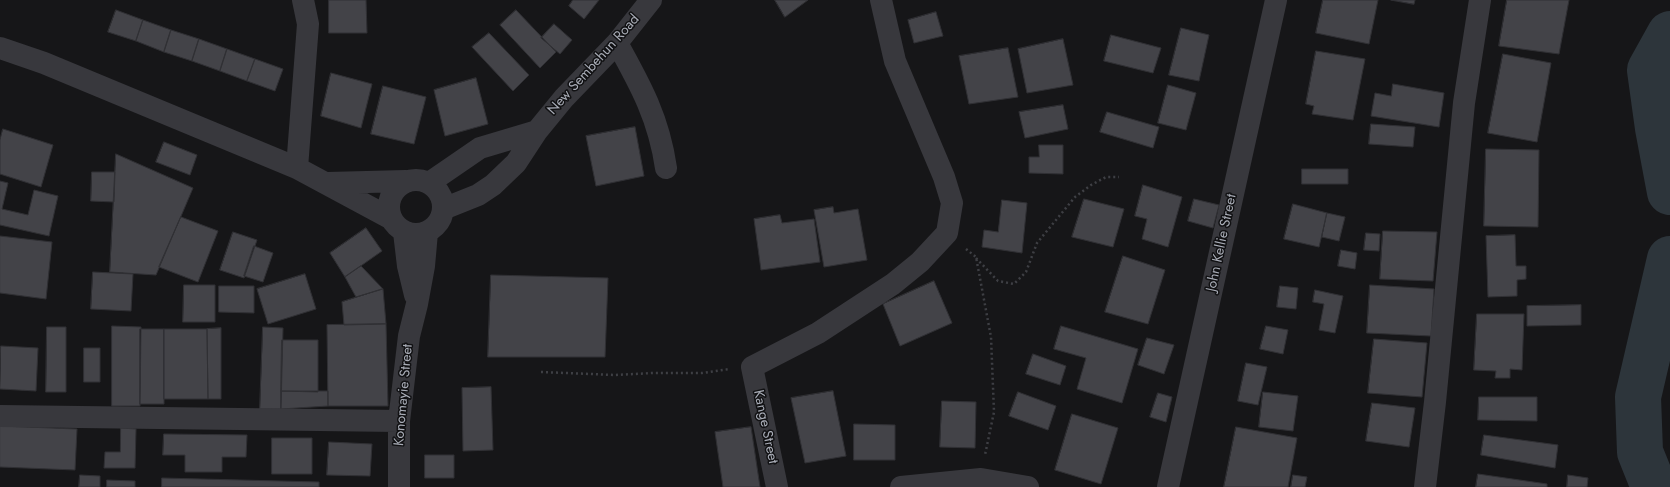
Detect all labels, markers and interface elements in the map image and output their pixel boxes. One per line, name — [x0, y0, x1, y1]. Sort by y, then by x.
street label: New Sembehun Road — [545, 11, 643, 119]
street label: John Kellie Street — [1203, 193, 1241, 293]
street label: Konomayie Street — [391, 343, 417, 447]
street label: Kange Street — [749, 389, 781, 465]

